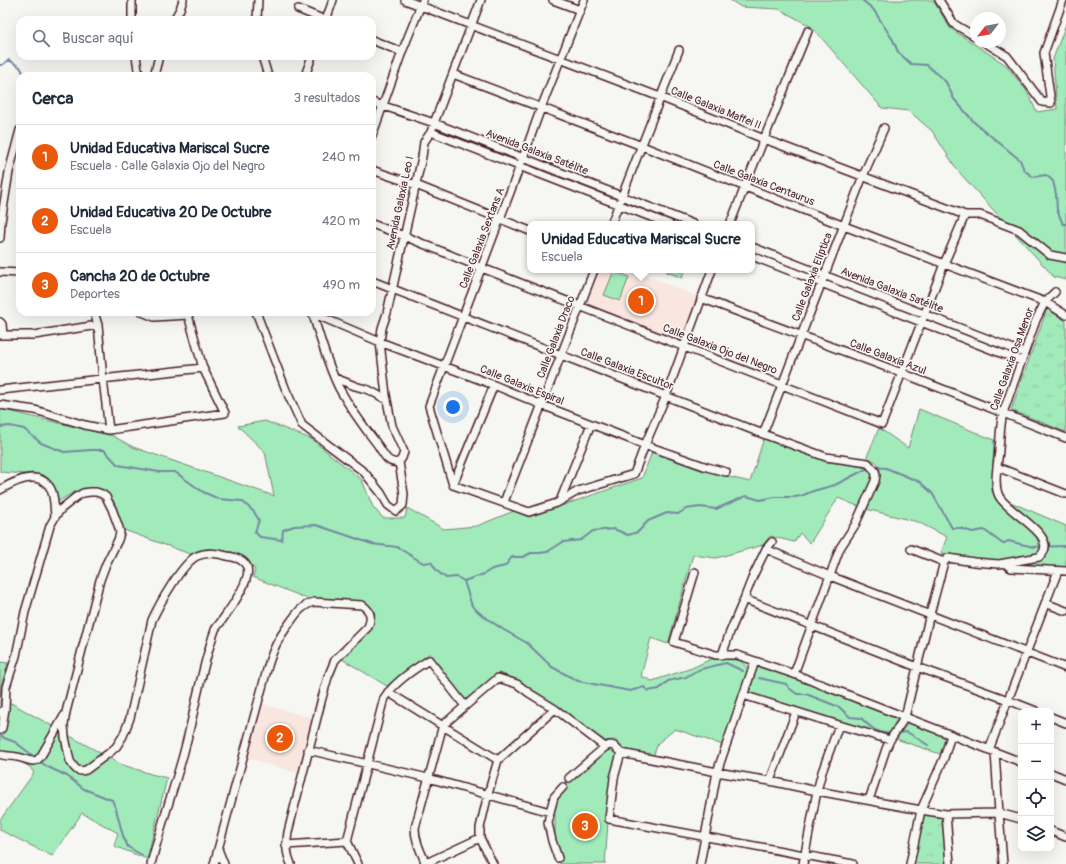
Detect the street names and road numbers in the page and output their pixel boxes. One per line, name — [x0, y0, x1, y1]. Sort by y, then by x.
street label: Calle Galaxia Maffei II — [669, 84, 763, 132]
street label: Avenida Galaxia Satélite — [484, 126, 591, 178]
street label: Avenida Galaxia Leo I — [384, 155, 416, 251]
street label: Calle Galaxia Centaurus — [712, 158, 817, 208]
street label: Calle Galaxia Sextans A — [457, 186, 507, 290]
street label: Calle Galaxia Elíptica — [789, 231, 835, 323]
street label: Avenida Galaxia Satélite — [839, 264, 946, 316]
street label: Calle Galaxia Draco — [534, 294, 578, 380]
street label: Calle Galaxia Osa Menor — [987, 306, 1037, 412]
street label: Calle Galaxia Ojo del Negro — [661, 321, 779, 377]
street label: Calle Galaxia Azul — [848, 336, 928, 378]
street label: Calle Galaxia Escultor — [579, 345, 675, 393]
street label: Calle Galaxis Espiral — [478, 362, 566, 408]

